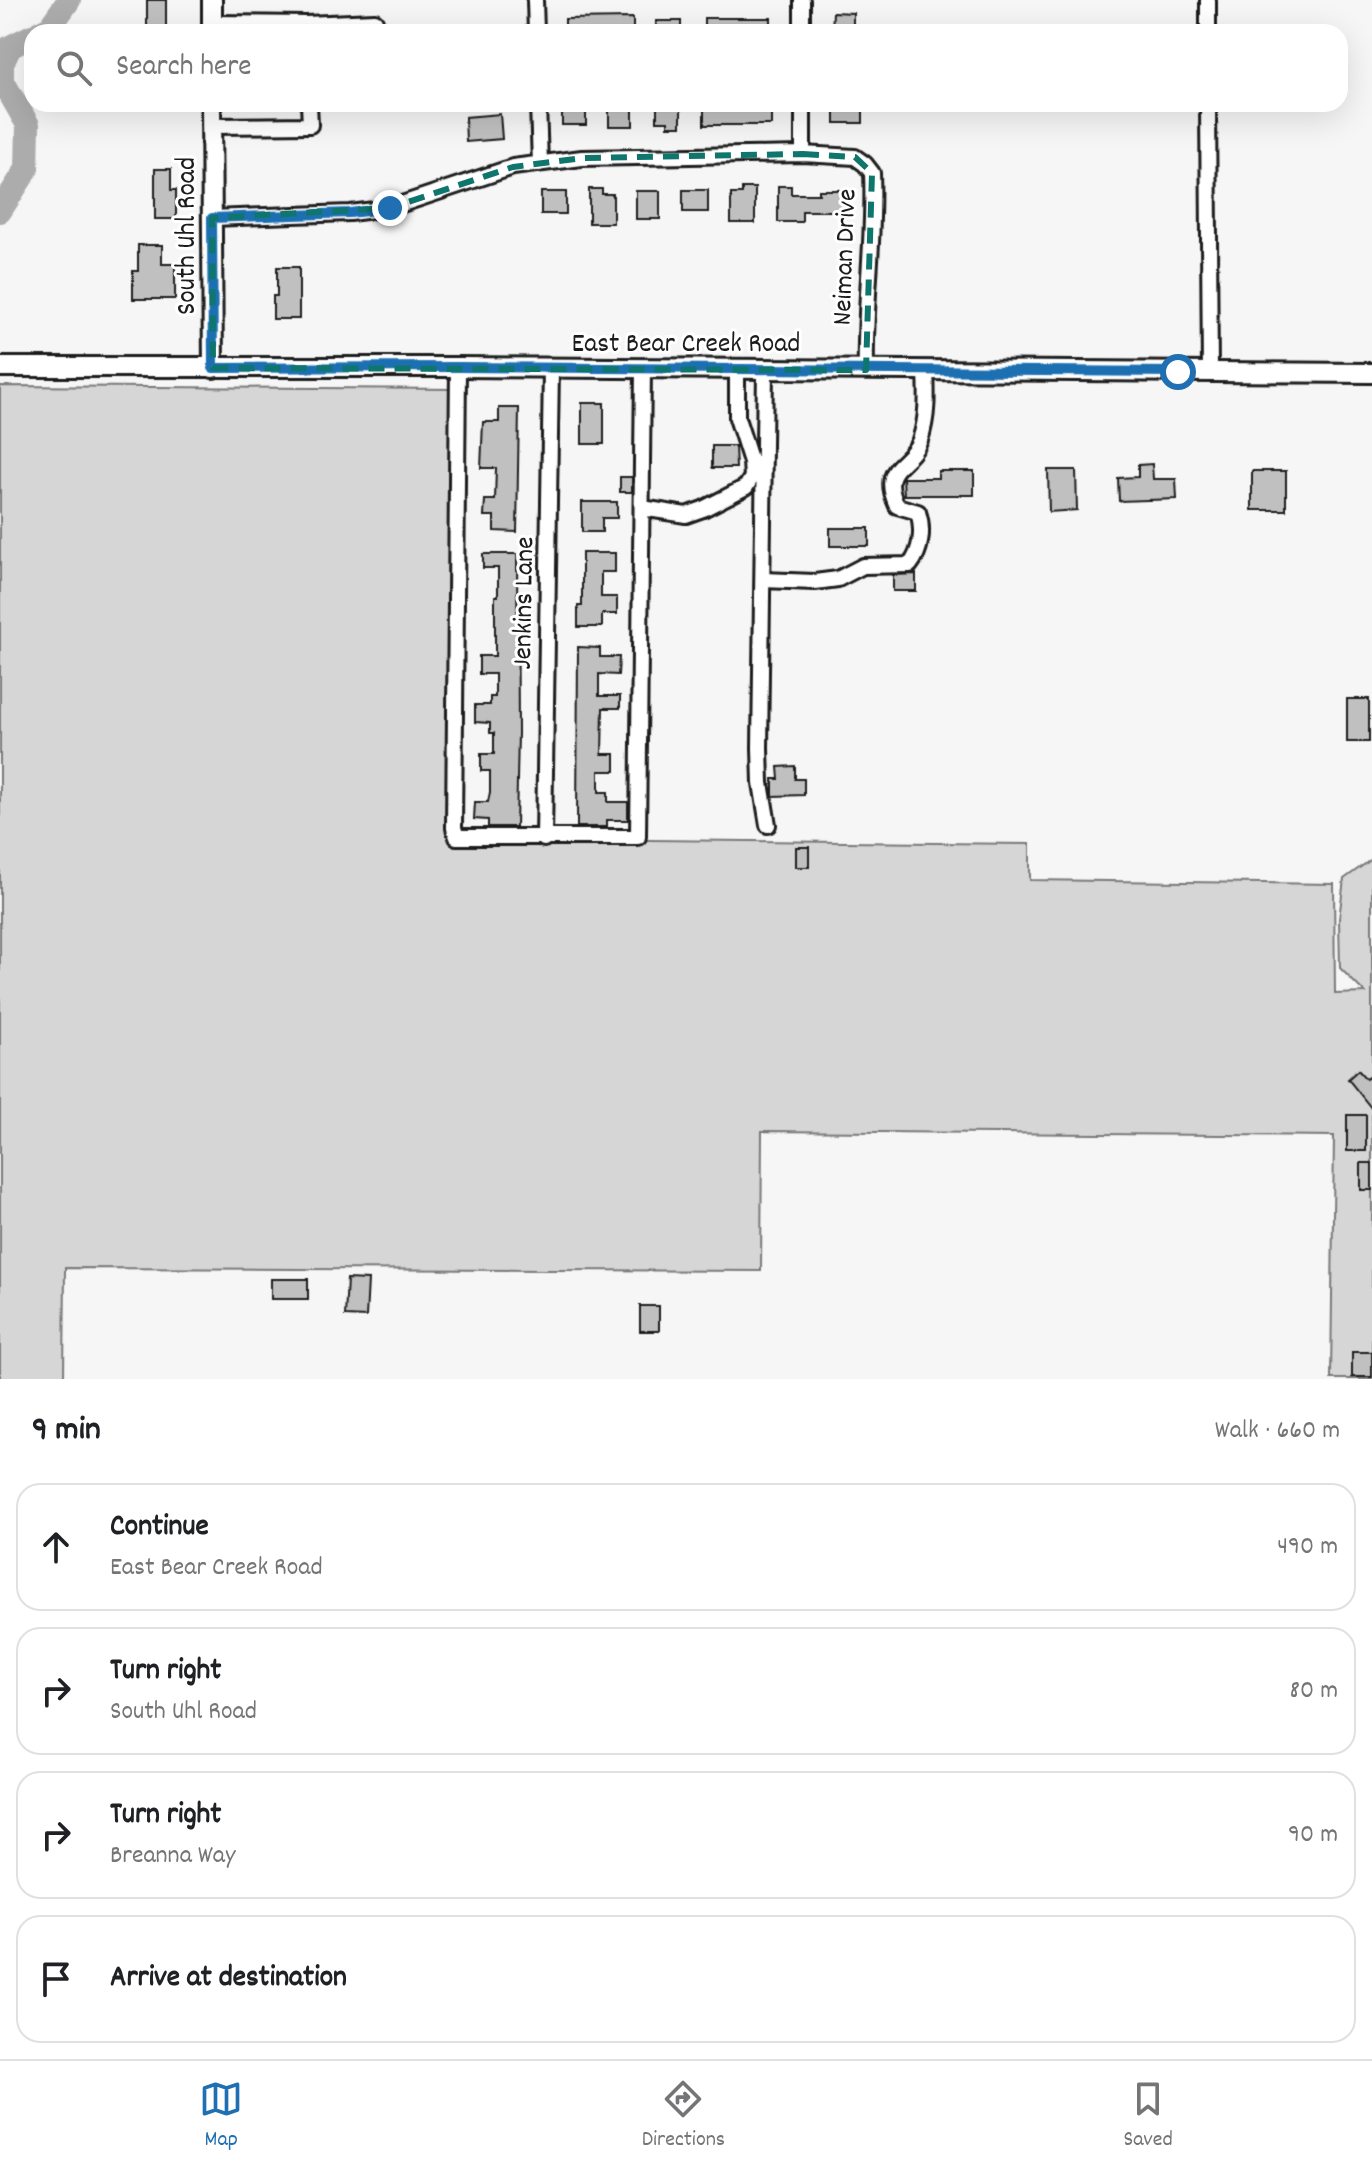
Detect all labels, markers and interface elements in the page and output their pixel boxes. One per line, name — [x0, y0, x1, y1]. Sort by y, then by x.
search box — [24, 24, 1348, 112]
icon: search — [52, 46, 96, 90]
text: Search here — [116, 47, 252, 90]
street label: South Uhl Road — [169, 157, 209, 315]
street label: Neiman Drive — [825, 188, 869, 326]
route end — [372, 190, 408, 226]
street label: East Bear Creek Road — [571, 326, 801, 366]
route start — [1160, 354, 1196, 390]
street label: Jenkins Lane — [505, 536, 547, 670]
text: 9 min — [32, 1407, 101, 1456]
text: Walk · 660 m — [1215, 1413, 1340, 1450]
text: Continue — [110, 1507, 209, 1550]
icon: ahead — [34, 1525, 78, 1569]
text: 490 m — [1277, 1529, 1338, 1566]
text: East Bear Creek Road — [110, 1550, 323, 1587]
text: Turn right — [110, 1651, 221, 1694]
icon: right — [34, 1669, 78, 1713]
text: 80 m — [1290, 1673, 1338, 1710]
text: South Uhl Road — [110, 1694, 257, 1731]
text: Turn right — [110, 1795, 221, 1838]
icon: right — [34, 1813, 78, 1857]
text: 90 m — [1288, 1817, 1338, 1854]
text: Breanna Way — [110, 1838, 235, 1875]
icon: arrive — [34, 1957, 78, 2001]
text: Arrive at destination — [110, 1958, 347, 2001]
tab: Map — [199, 2077, 243, 2156]
tab: Directions — [642, 2077, 725, 2156]
tab: Saved — [1124, 2077, 1173, 2156]

